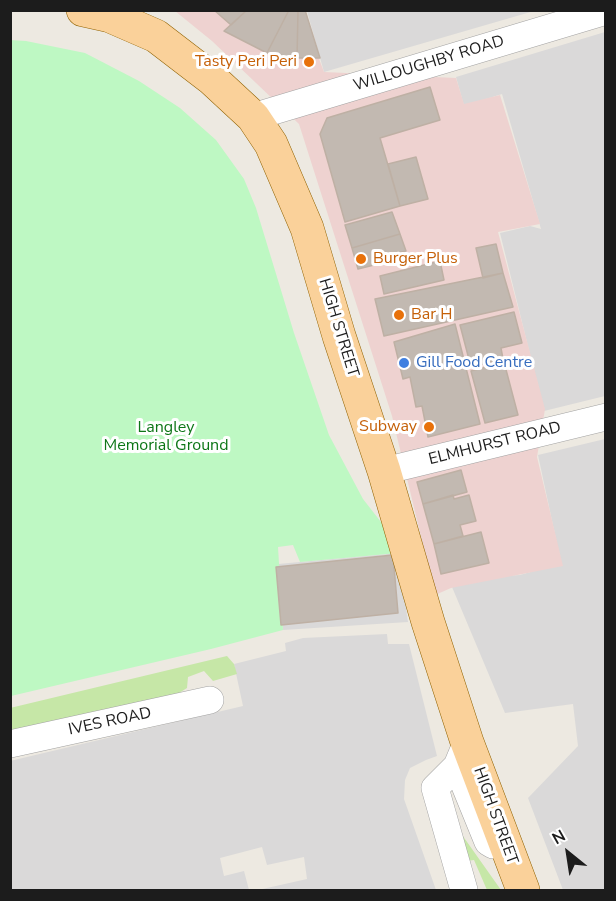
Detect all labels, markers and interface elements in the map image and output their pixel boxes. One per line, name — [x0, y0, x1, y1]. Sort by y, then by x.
street label: WILLOUGHBY ROAD — [351, 32, 507, 96]
place label: Tasty Peri Peri — [195, 52, 297, 72]
marker: Tasty Peri Peri — [302, 55, 316, 69]
place label: Burger Plus — [373, 249, 458, 269]
marker: Burger Plus — [354, 252, 368, 266]
street label: HIGH STREET — [314, 276, 362, 380]
place label: Bar H — [411, 305, 452, 325]
marker: Bar H — [392, 308, 406, 322]
place label: Gill Food Centre — [416, 353, 532, 373]
marker: Gill Food Centre — [397, 356, 411, 370]
place label: Subway — [359, 417, 417, 437]
park label: Langley Memorial Ground — [103, 418, 229, 456]
street label: ELMHURST ROAD — [427, 418, 563, 470]
marker: Subway — [422, 420, 436, 434]
street label: IVES ROAD — [67, 704, 153, 740]
street label: HIGH STREET — [469, 765, 521, 867]
north arrow — [538, 823, 598, 883]
text: N — [548, 825, 570, 850]

